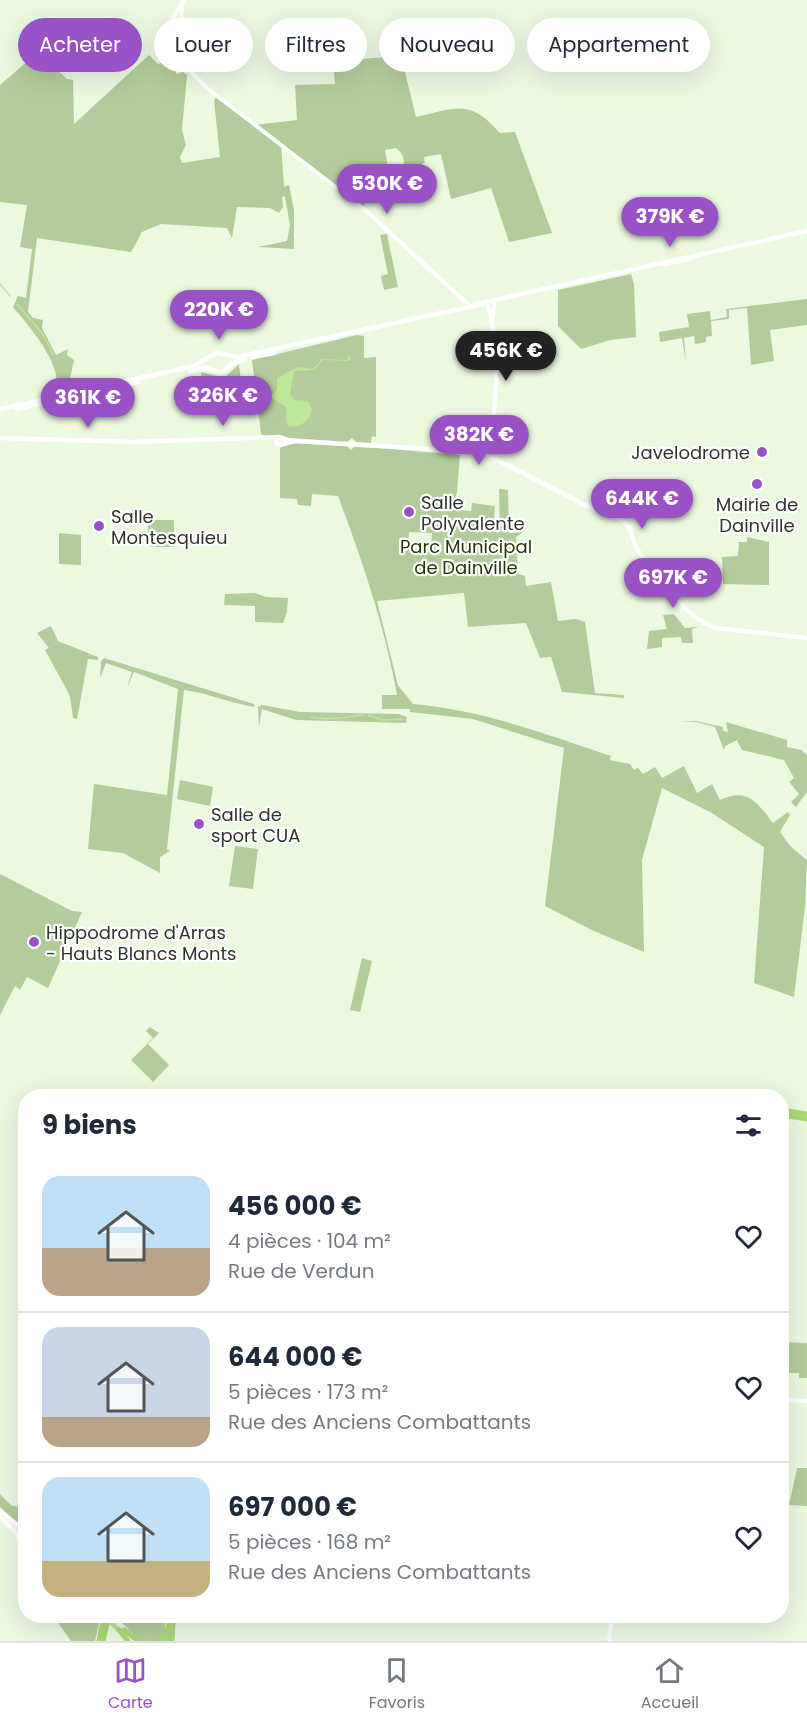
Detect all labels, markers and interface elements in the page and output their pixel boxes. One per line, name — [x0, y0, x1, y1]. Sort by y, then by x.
chip: Acheter — [18, 18, 142, 72]
chip: Louer — [154, 18, 253, 72]
chip: Filtres — [265, 18, 367, 72]
chip: Nouveau — [379, 18, 515, 72]
chip: Appartement — [527, 18, 710, 72]
pin: 530K € — [338, 164, 436, 215]
text: 530K € — [351, 169, 423, 197]
pin: 379K € — [621, 197, 719, 248]
text: 379K € — [635, 202, 705, 230]
pin: 220K € — [170, 290, 268, 341]
text: 220K € — [184, 295, 254, 323]
pin: 456K € — [457, 331, 555, 382]
text: 456K € — [469, 336, 543, 364]
pin: 326K € — [174, 376, 272, 427]
pin: 361K € — [39, 378, 137, 429]
text: 326K € — [188, 381, 258, 409]
text: 361K € — [55, 383, 121, 411]
pin: 382K € — [430, 415, 528, 466]
text: 382K € — [444, 420, 514, 448]
place label: Javelodrome — [631, 440, 750, 465]
marker: Javelodrome — [755, 445, 769, 459]
marker: Mairie de Dainville — [750, 477, 764, 491]
pin: 644K € — [593, 479, 691, 530]
text: 644K € — [605, 484, 679, 512]
place label: Salle Polyvalente — [421, 490, 525, 536]
place label: Mairie de Dainville — [716, 492, 798, 538]
place label: Salle Montesquieu — [111, 504, 227, 550]
marker: Salle Polyvalente — [402, 505, 416, 519]
marker: Salle Montesquieu — [92, 519, 106, 533]
park label: Parc Municipal de Dainville — [400, 534, 532, 580]
pin: 697K € — [624, 558, 722, 609]
text: 697K € — [638, 563, 708, 591]
place label: Salle de sport CUA — [211, 802, 300, 848]
marker: Salle de sport CUA — [192, 817, 206, 831]
place label: Hippodrome d'Arras - Hauts Blancs Monts — [46, 920, 236, 966]
marker: Hippodrome d'Arras - Hauts Blancs Monts — [27, 935, 41, 949]
text: 9 biens — [42, 1107, 137, 1143]
icon: filters — [732, 1109, 765, 1142]
text: 456 000 € — [228, 1188, 362, 1224]
icon: home — [90, 1200, 162, 1272]
icon: heart — [732, 1220, 765, 1253]
text: 4 pièces · 104 m² — [228, 1227, 391, 1255]
text: Rue de Verdun — [228, 1257, 374, 1285]
text: 644 000 € — [228, 1339, 362, 1375]
icon: home — [90, 1351, 162, 1423]
icon: heart — [732, 1371, 765, 1404]
text: 5 pièces · 173 m² — [228, 1378, 388, 1406]
text: Rue des Anciens Combattants — [228, 1408, 531, 1436]
text: 697 000 € — [228, 1489, 357, 1525]
icon: home — [90, 1501, 162, 1573]
icon: heart — [732, 1521, 765, 1554]
text: 5 pièces · 168 m² — [228, 1528, 391, 1556]
text: Rue des Anciens Combattants — [228, 1558, 531, 1586]
tab: Carte — [108, 1654, 153, 1715]
tab: Favoris — [369, 1654, 425, 1715]
tab: Accueil — [641, 1654, 699, 1715]

